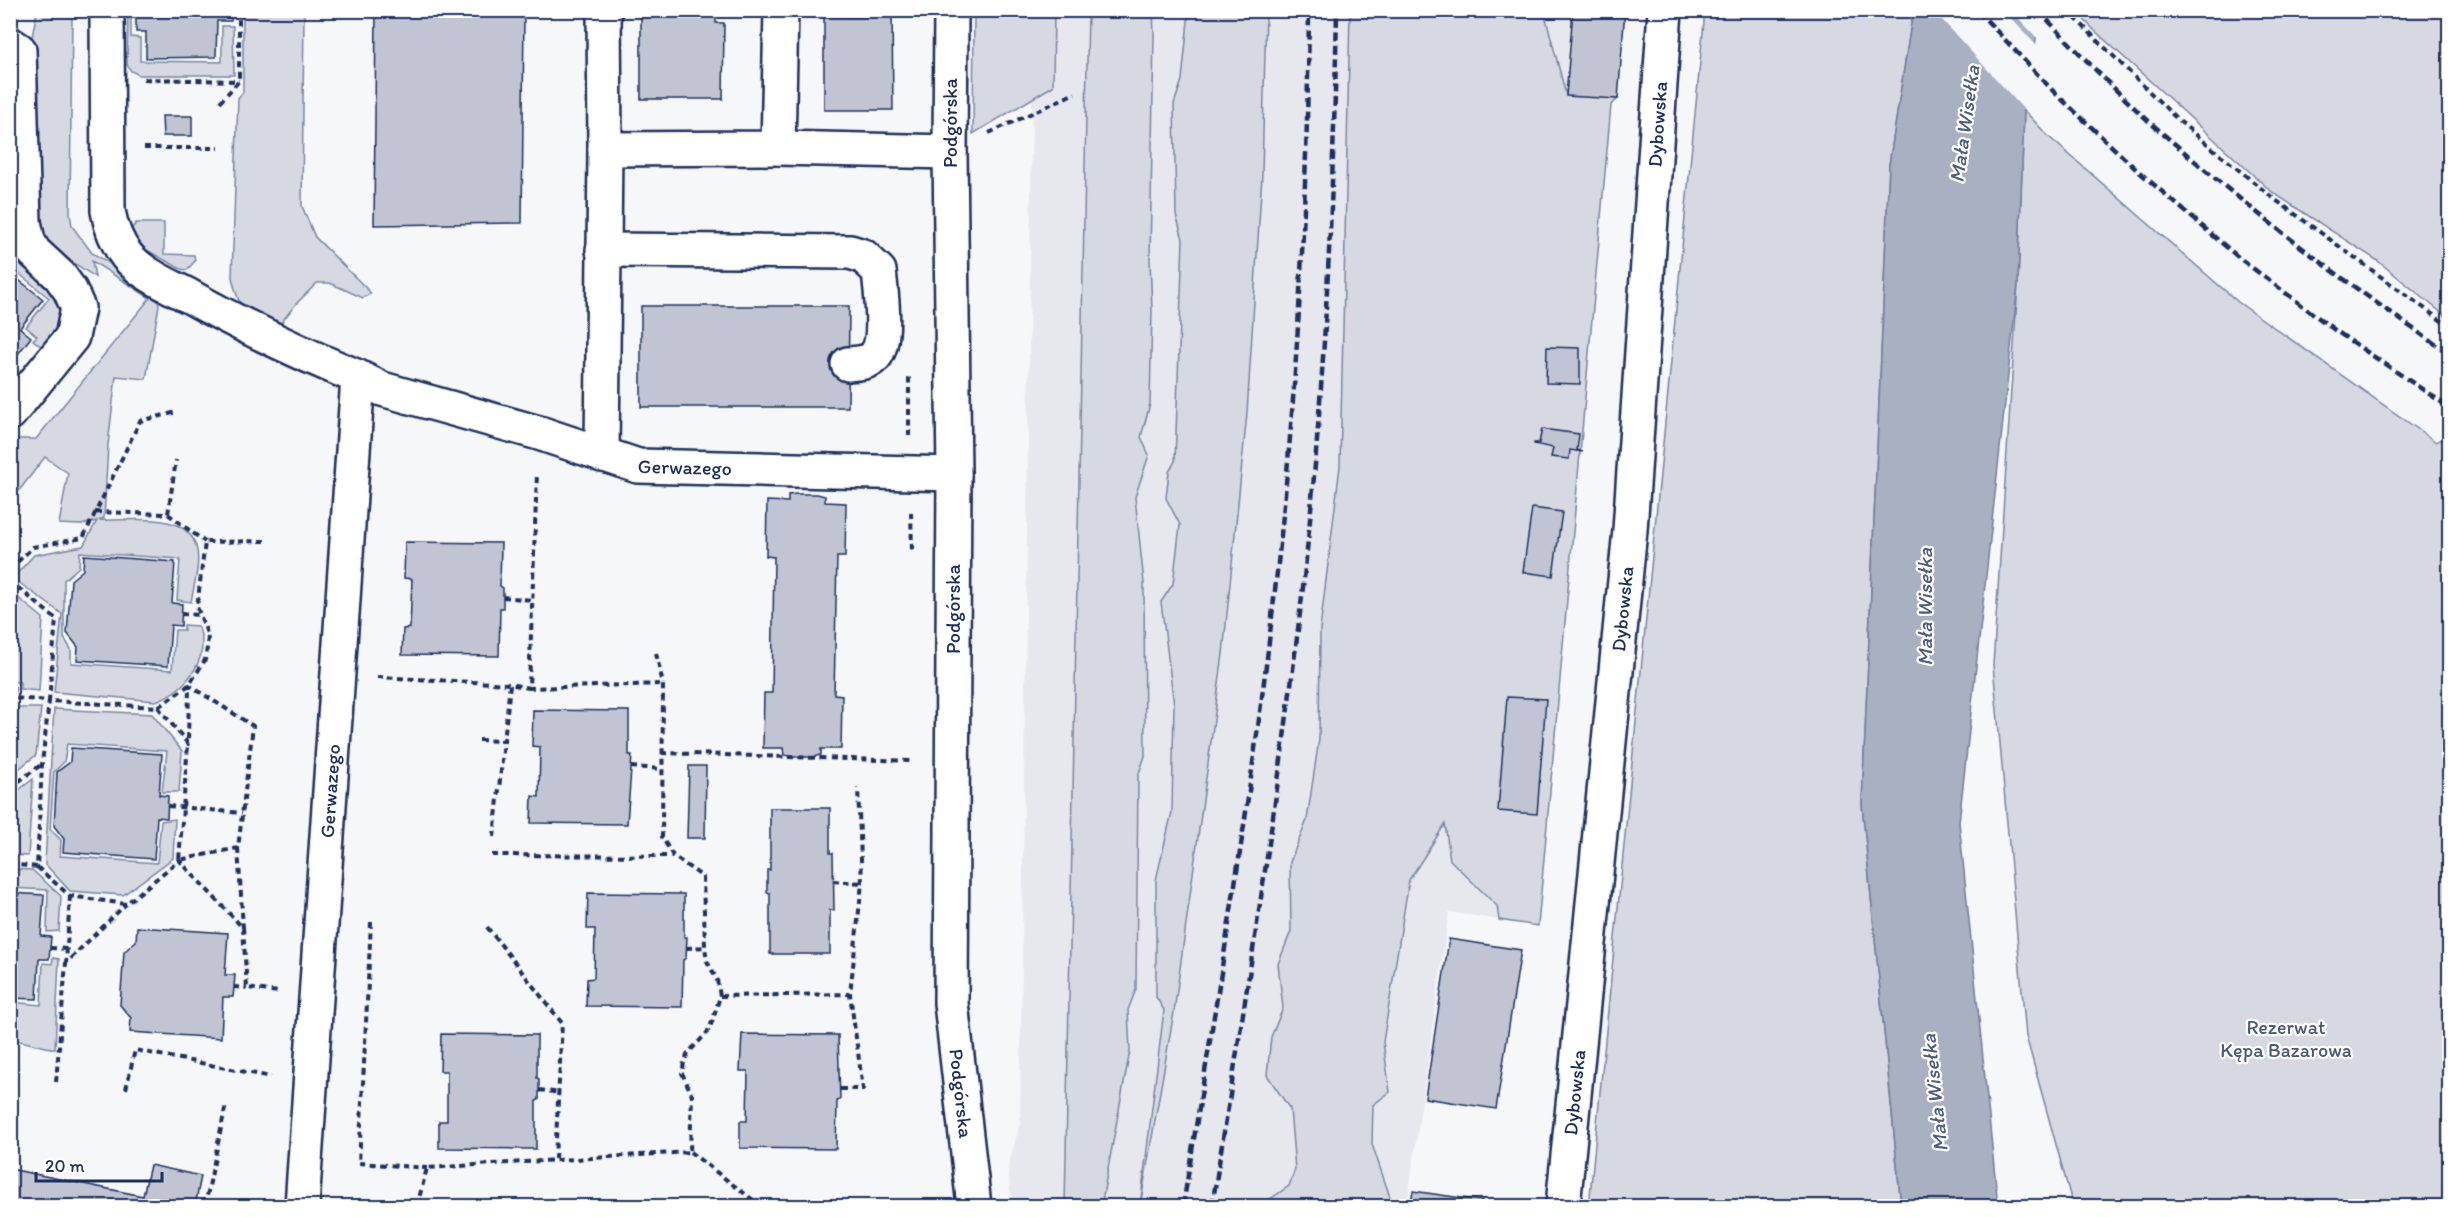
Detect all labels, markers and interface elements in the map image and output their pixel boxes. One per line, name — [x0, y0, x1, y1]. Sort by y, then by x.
water label: Mała Wisełka — [1943, 63, 1985, 184]
street label: Podgórska — [938, 77, 962, 168]
street label: Dybowska — [1642, 80, 1672, 168]
street label: Gerwazego — [637, 454, 732, 480]
water label: Mała Wisełka — [1912, 547, 1937, 666]
street label: Podgórska — [941, 563, 965, 654]
street label: Dybowska — [1606, 565, 1638, 653]
street label: Gerwazego — [315, 743, 345, 839]
park label: Rezerwat Kępa Bazarowa — [2220, 1015, 2352, 1062]
water label: Mała Wisełka — [1915, 1032, 1953, 1153]
street label: Podgórska — [944, 1047, 978, 1140]
street label: Dybowska — [1558, 1049, 1590, 1136]
scale bar — [36, 1145, 162, 1183]
text: 20 m — [45, 1155, 85, 1177]

